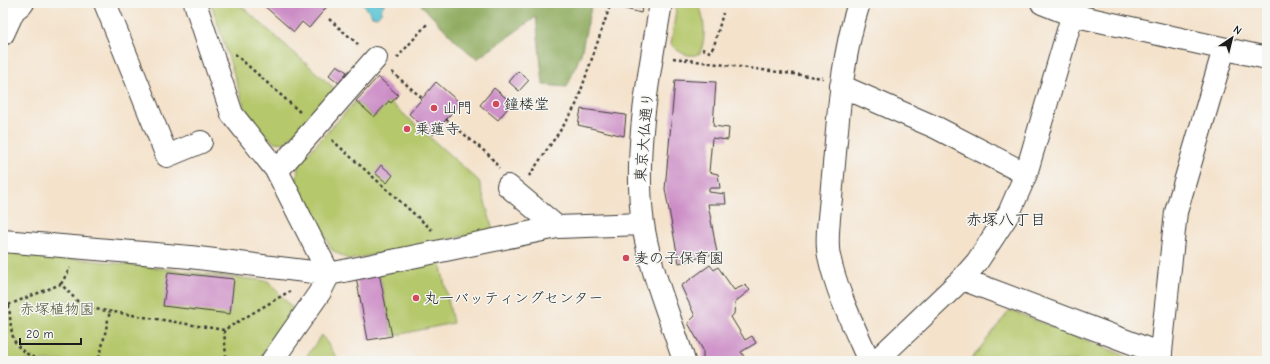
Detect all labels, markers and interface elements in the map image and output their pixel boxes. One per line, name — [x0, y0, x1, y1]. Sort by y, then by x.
north arrow — [1212, 18, 1252, 58]
text: N — [1231, 23, 1244, 38]
street label: 東京大仏通り — [631, 91, 657, 183]
place label: 鐘楼堂 — [504, 95, 549, 113]
place label: 山門 — [442, 99, 472, 117]
marker: 鐘楼堂 — [491, 99, 501, 109]
marker: 山門 — [429, 103, 439, 113]
place label: 乗蓮寺 — [415, 120, 460, 138]
marker: 乗蓮寺 — [402, 124, 412, 134]
district label: 赤塚八丁目 — [966, 211, 1046, 229]
place label: 麦の子保育園 — [634, 249, 724, 267]
marker: 麦の子保育園 — [621, 253, 631, 263]
place label: 丸一バッティングセンター — [424, 289, 603, 307]
marker: 丸一バッティングセンター — [411, 293, 421, 303]
park label: 赤塚植物園 — [19, 300, 95, 318]
scale bar — [20, 320, 81, 346]
text: 20 m — [26, 327, 54, 341]

